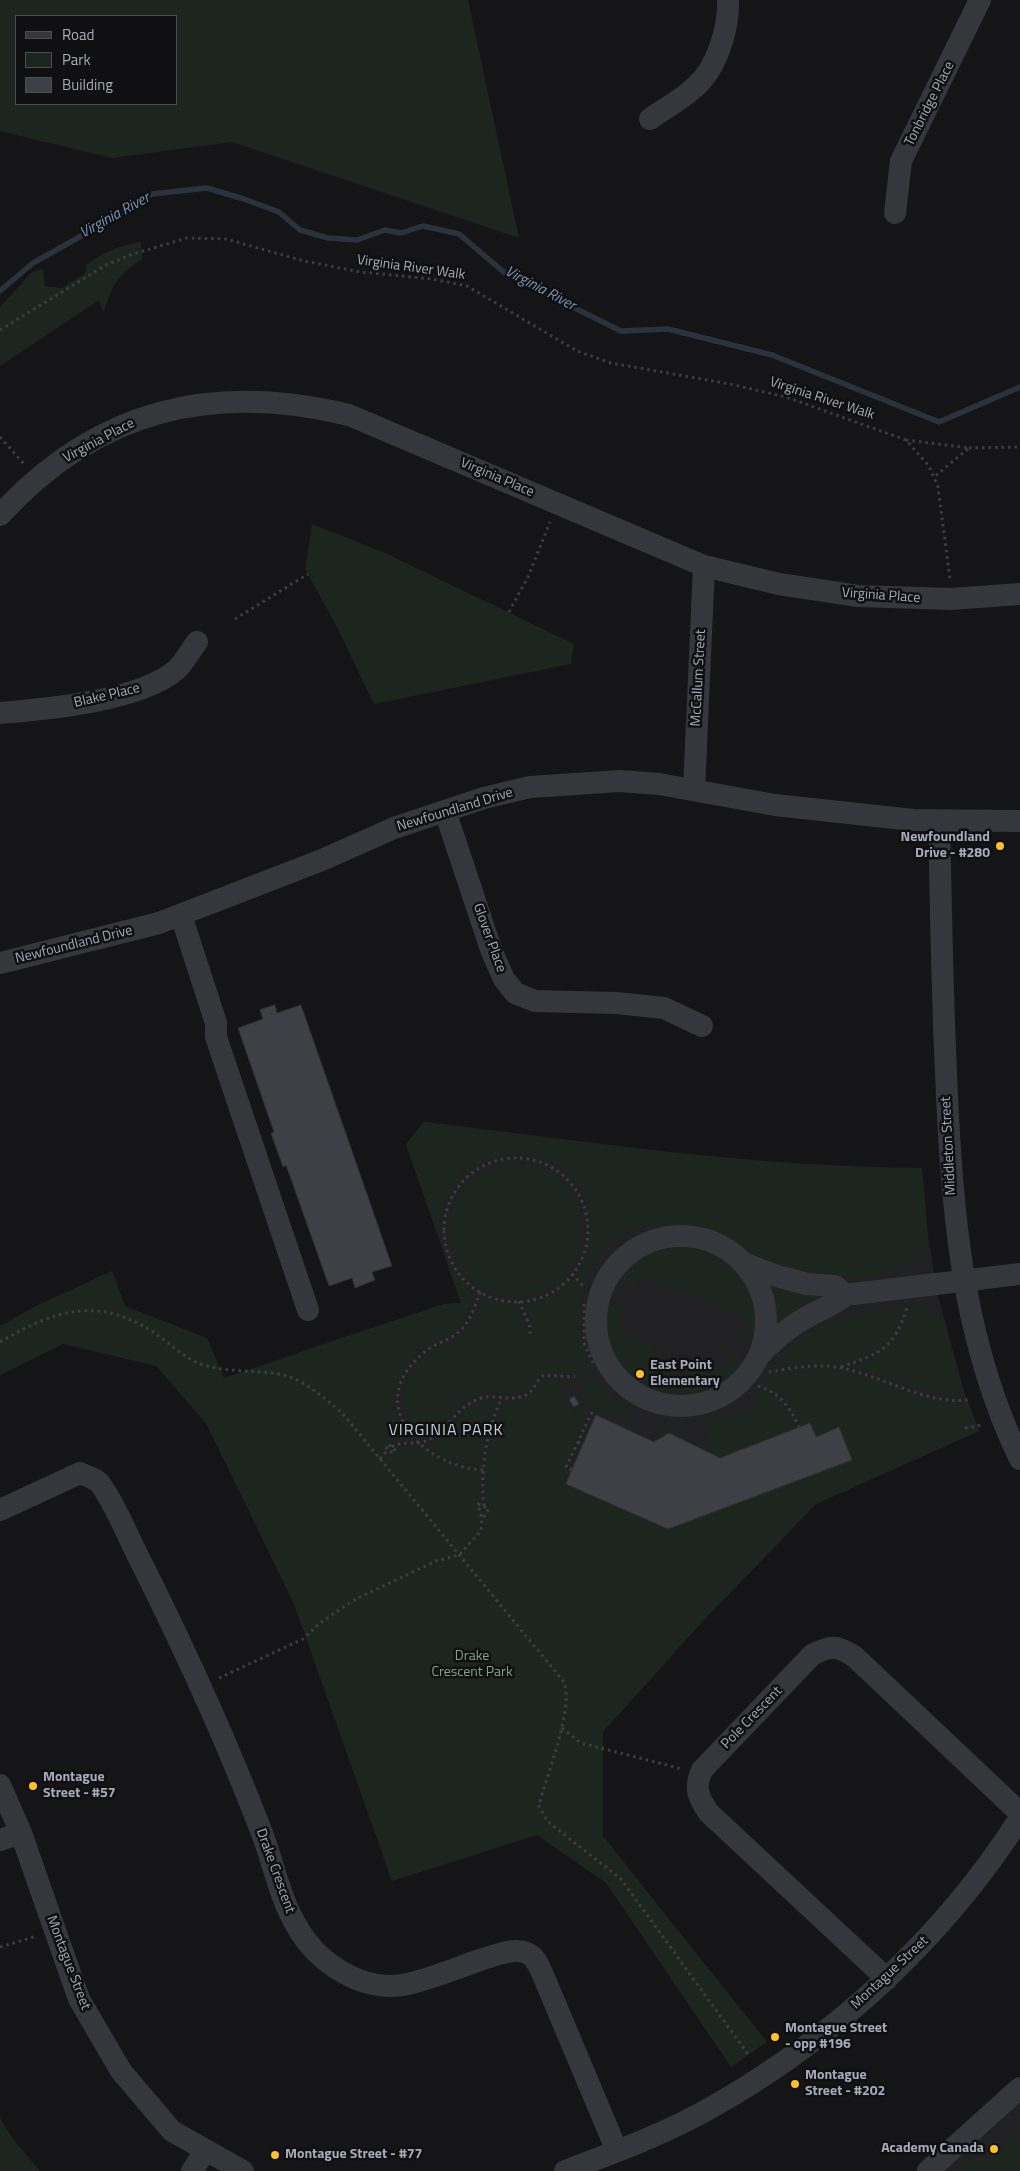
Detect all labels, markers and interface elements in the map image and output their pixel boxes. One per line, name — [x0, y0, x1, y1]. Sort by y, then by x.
legend — [15, 15, 178, 105]
text: Road — [62, 23, 94, 46]
text: Park — [62, 48, 91, 71]
street label: Tonbridge Place — [901, 59, 959, 149]
text: Building — [62, 73, 113, 96]
water label: Virginia River — [77, 189, 153, 243]
street label: Virginia River Walk — [356, 252, 466, 284]
water label: Virginia River — [502, 263, 578, 315]
street label: Virginia River Walk — [767, 374, 877, 424]
street label: Virginia Place — [60, 415, 138, 467]
street label: Virginia Place — [458, 455, 536, 501]
street label: Virginia Place — [841, 585, 921, 607]
street label: McCallum Street — [688, 629, 710, 727]
street label: Blake Place — [72, 680, 142, 712]
street label: Newfoundland Drive — [395, 784, 515, 836]
place label: Newfoundland Drive - #280 — [901, 830, 990, 862]
marker: Newfoundland Drive - #280 — [994, 840, 1006, 852]
street label: Glover Place — [469, 901, 509, 975]
street label: Newfoundland Drive — [14, 922, 134, 968]
street label: Middleton Street — [938, 1096, 960, 1196]
place label: East Point Elementary — [650, 1358, 720, 1390]
marker: East Point Elementary — [634, 1368, 646, 1380]
district label: VIRGINIA PARK — [387, 1421, 505, 1441]
park label: Drake Crescent Park — [431, 1649, 513, 1681]
street label: Pole Crescent — [718, 1683, 786, 1753]
place label: Montague Street - #57 — [43, 1770, 116, 1802]
marker: Montague Street - #57 — [27, 1780, 39, 1792]
street label: Drake Crescent — [252, 1826, 298, 1916]
street label: Montague Street — [42, 1914, 94, 2012]
street label: Montague Street — [848, 1933, 932, 2013]
place label: Montague Street - opp #196 — [785, 2021, 887, 2054]
marker: Montague Street - opp #196 — [769, 2031, 781, 2043]
place label: Montague Street - #202 — [805, 2068, 885, 2100]
marker: Montague Street - #202 — [789, 2078, 801, 2090]
place label: Academy Canada — [881, 2141, 984, 2157]
marker: Academy Canada — [988, 2143, 1000, 2155]
place label: Montague Street - #77 — [285, 2147, 422, 2163]
marker: Montague Street - #77 — [269, 2149, 281, 2161]

